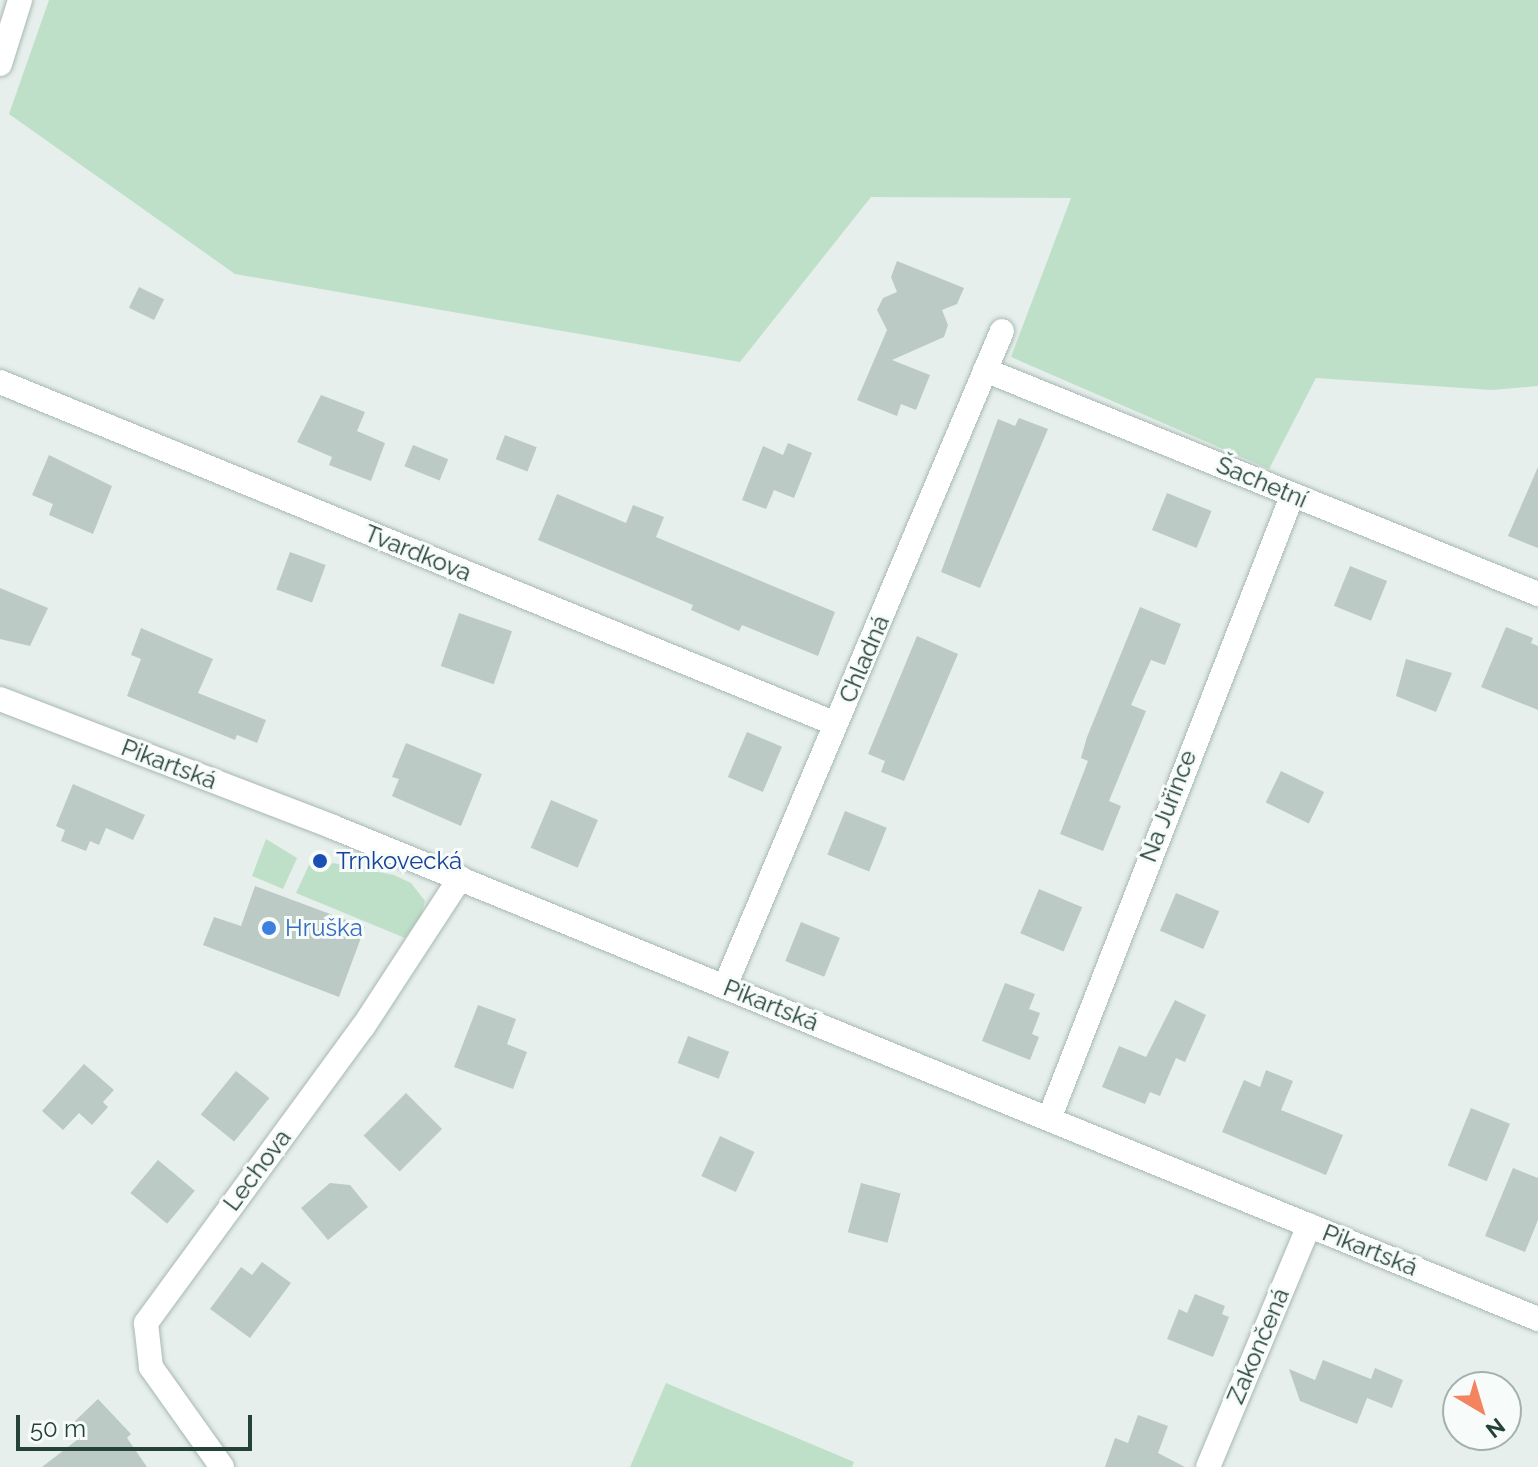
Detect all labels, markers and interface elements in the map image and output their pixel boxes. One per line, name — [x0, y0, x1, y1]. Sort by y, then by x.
street label: Šachetní — [1212, 450, 1312, 514]
street label: Tvardkova — [360, 519, 476, 587]
street label: Chladná — [833, 611, 895, 707]
street label: Pikartská — [117, 733, 221, 795]
street label: Na Juřince — [1133, 746, 1203, 866]
place label: Trnkovecká — [336, 847, 462, 875]
marker: Trnkovecká — [311, 852, 329, 870]
place label: Hruška — [285, 914, 363, 942]
marker: Hruška — [260, 919, 278, 937]
street label: Pikartská — [719, 973, 823, 1037]
street label: Lechova — [217, 1124, 297, 1216]
street label: Pikartská — [1318, 1218, 1422, 1282]
street label: Zakončená — [1221, 1284, 1295, 1408]
north arrow — [1442, 1371, 1522, 1451]
scale bar — [20, 1399, 256, 1449]
text: N — [1481, 1413, 1510, 1444]
text: 50 m — [30, 1414, 86, 1443]

